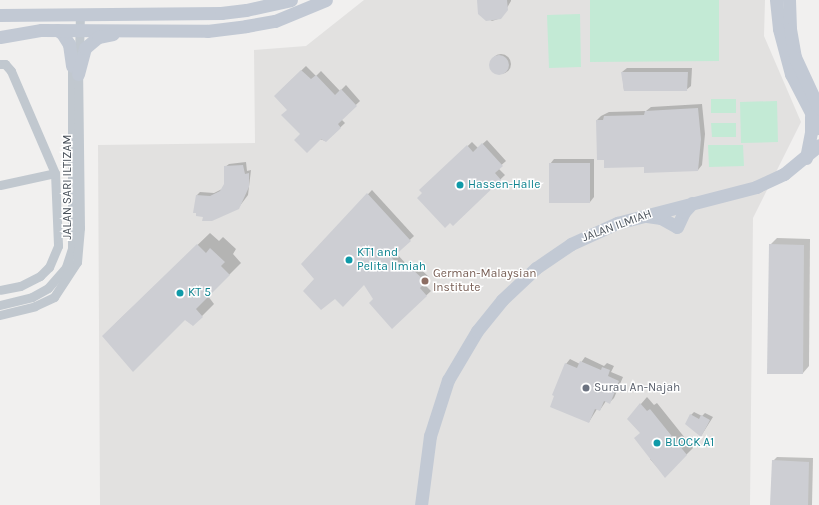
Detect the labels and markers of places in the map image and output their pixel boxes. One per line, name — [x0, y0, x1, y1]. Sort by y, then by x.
place label: Hassen-Halle — [468, 178, 540, 192]
marker: Hassen-Halle — [455, 180, 465, 190]
place label: KT1 and Pelita Ilmiah — [357, 246, 426, 274]
marker: KT1 and Pelita Ilmiah — [344, 255, 354, 265]
place label: German-Malaysian Institute — [433, 267, 537, 295]
marker: German-Malaysian Institute — [420, 276, 430, 286]
place label: KT 5 — [188, 286, 211, 300]
marker: KT 5 — [175, 288, 185, 298]
place label: Surau An-Najah — [594, 381, 680, 395]
marker: Surau An-Najah — [581, 383, 591, 393]
place label: BLOCK A1 — [665, 436, 714, 450]
marker: BLOCK A1 — [652, 438, 662, 448]

